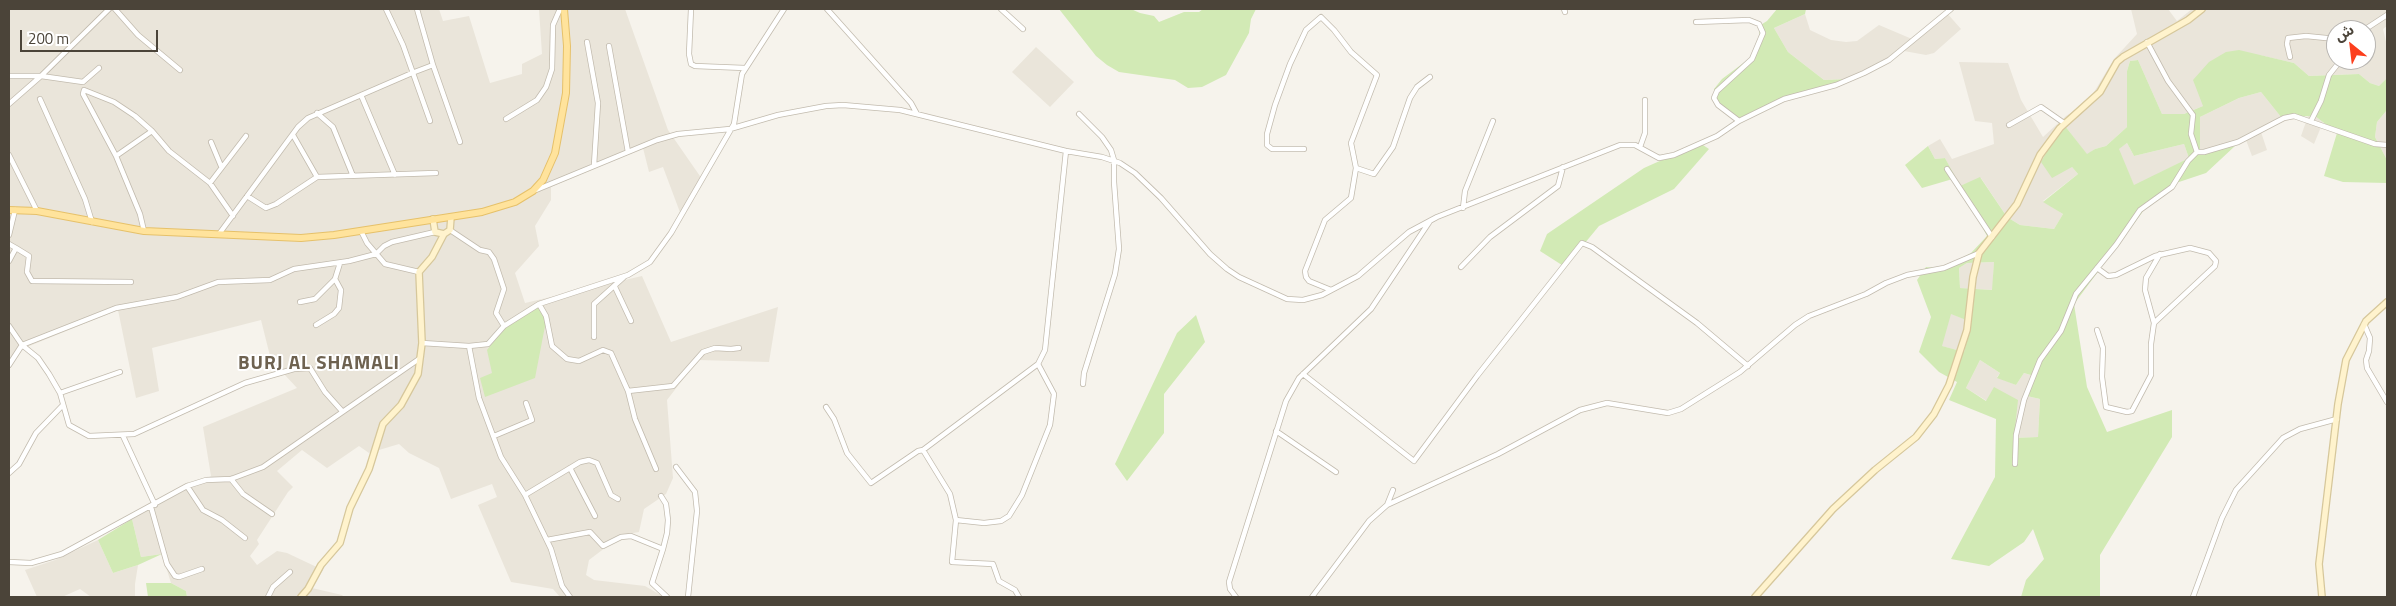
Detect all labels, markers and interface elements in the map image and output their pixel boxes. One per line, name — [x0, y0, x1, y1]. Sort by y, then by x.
text: ش — [2330, 18, 2357, 46]
scale bar — [22, 20, 160, 52]
north arrow — [2326, 20, 2376, 70]
text: 200 m — [28, 27, 69, 50]
district label: BURJ AL SHAMALI — [236, 353, 402, 375]

